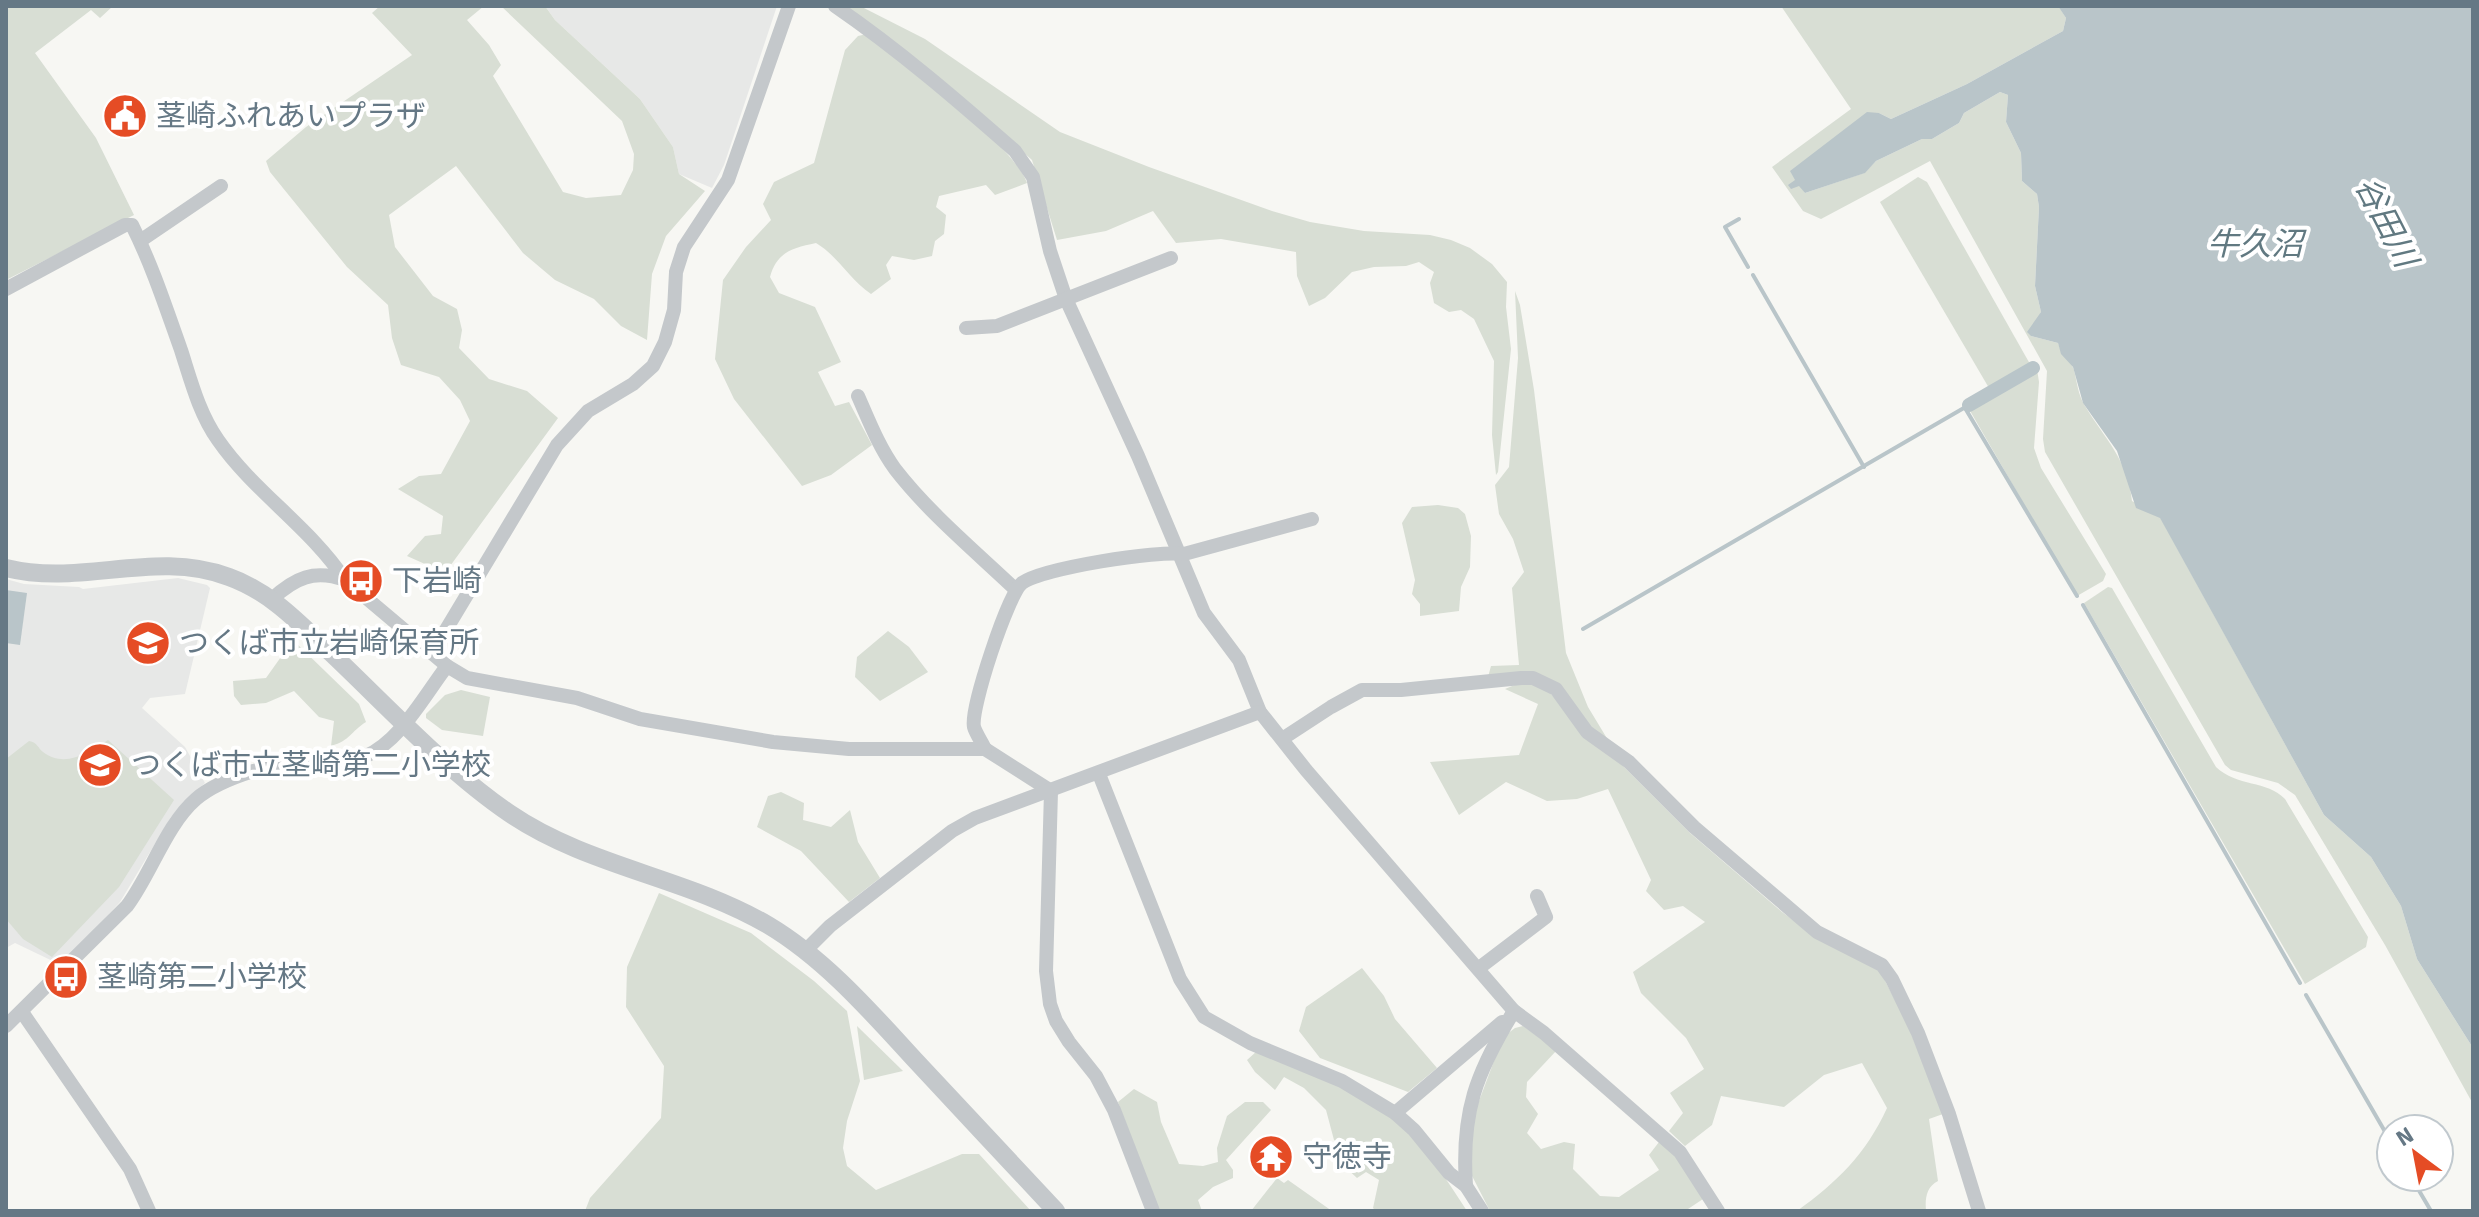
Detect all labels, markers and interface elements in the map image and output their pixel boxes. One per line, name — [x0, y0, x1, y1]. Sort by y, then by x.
public building icon: 茎崎ふれあいプラザ — [101, 92, 149, 140]
place label: 茎崎ふれあいプラザ — [156, 98, 426, 135]
water label: 谷田川 — [2347, 170, 2427, 276]
water label: 牛久沼 — [2207, 225, 2307, 264]
bus stop icon: 下岩崎 — [337, 557, 385, 605]
place label: 下岩崎 — [392, 563, 482, 600]
school or university icon: つくば市立岩崎保育所 — [124, 619, 172, 667]
place label: つくば市立岩崎保育所 — [179, 625, 479, 662]
school or university icon: つくば市立茎崎第二小学校 — [76, 741, 124, 789]
place label: つくば市立茎崎第二小学校 — [131, 747, 491, 784]
bus stop icon: 茎崎第二小学校 — [42, 953, 90, 1001]
place label: 茎崎第二小学校 — [97, 959, 307, 996]
north arrow — [2375, 1113, 2455, 1193]
text: N — [2391, 1121, 2418, 1152]
temple icon: 守徳寺 — [1247, 1133, 1295, 1181]
place label: 守徳寺 — [1302, 1139, 1392, 1176]

